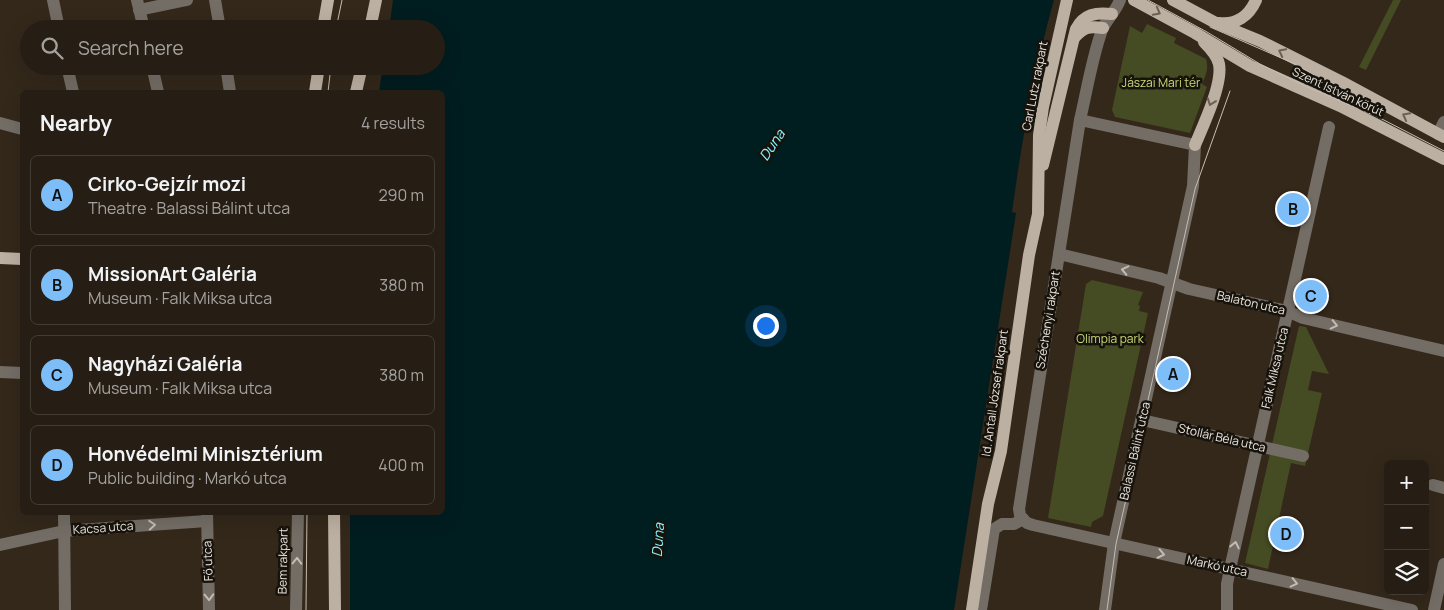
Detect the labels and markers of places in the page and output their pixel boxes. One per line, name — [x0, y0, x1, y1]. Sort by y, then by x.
pin: B — [1277, 190, 1309, 228]
pin: C — [1295, 277, 1327, 315]
pin: A — [1157, 355, 1189, 393]
pin: D — [1270, 515, 1302, 553]

